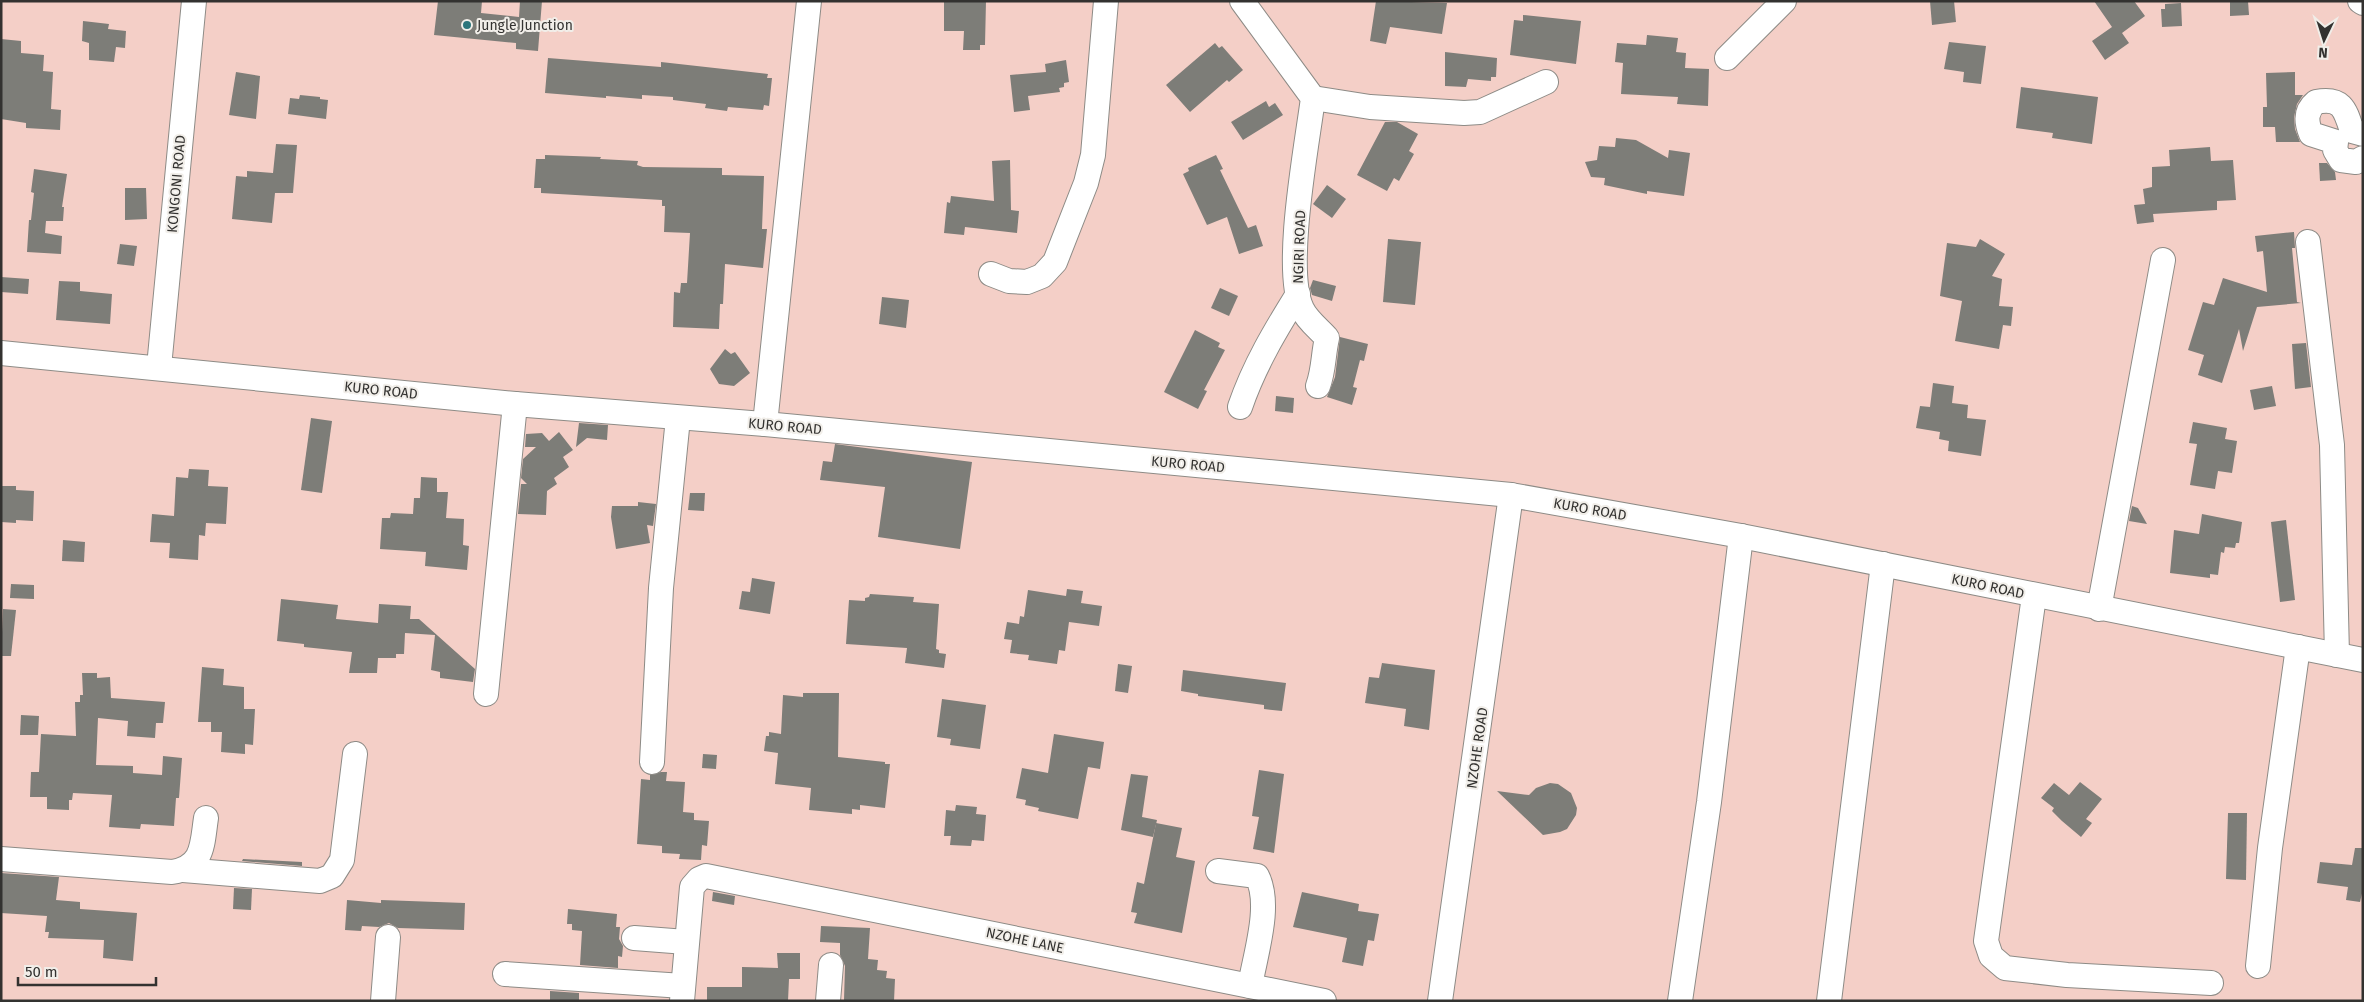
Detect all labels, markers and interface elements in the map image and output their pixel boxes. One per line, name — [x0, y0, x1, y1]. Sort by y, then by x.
north arrow — [2299, 15, 2349, 65]
place label: Jungle Junction — [477, 17, 573, 34]
marker: Jungle Junction — [461, 19, 473, 31]
text: N — [2318, 44, 2328, 61]
street label: KONGONI ROAD — [164, 134, 189, 234]
street label: NGIRI ROAD — [1290, 210, 1309, 284]
street label: KURO ROAD — [343, 378, 419, 403]
street label: KURO ROAD — [747, 415, 823, 438]
street label: KURO ROAD — [1150, 453, 1226, 476]
street label: KURO ROAD — [1552, 495, 1628, 524]
street label: KURO ROAD — [1950, 570, 2026, 603]
street label: NZOHE ROAD — [1463, 706, 1492, 790]
street label: NZOHE LANE — [984, 924, 1065, 957]
scale bar — [18, 954, 155, 986]
text: 50 m — [25, 963, 58, 981]

